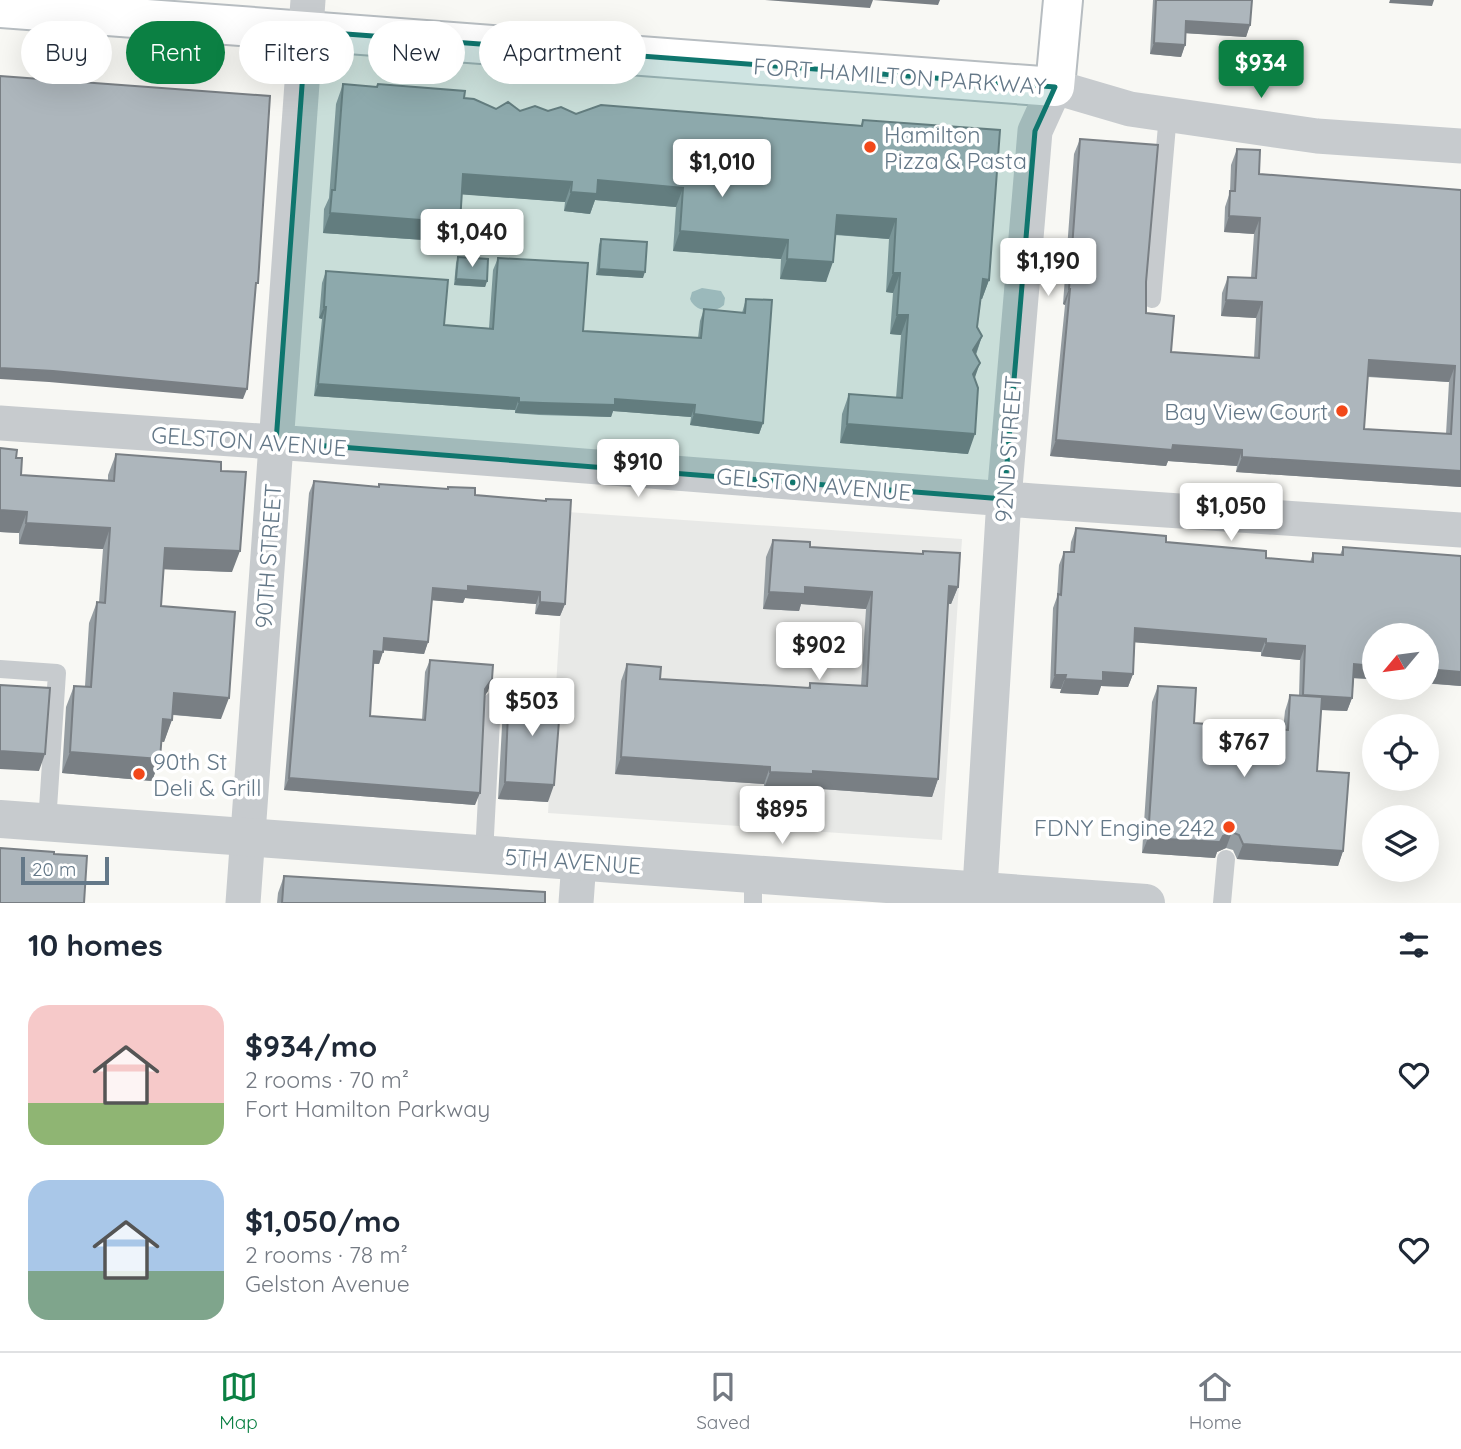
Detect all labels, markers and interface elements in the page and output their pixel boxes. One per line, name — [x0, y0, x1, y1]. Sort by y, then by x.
chip: Buy — [21, 21, 112, 84]
chip: Rent — [126, 21, 225, 84]
chip: Filters — [239, 21, 354, 84]
chip: New — [368, 21, 465, 84]
chip: Apartment — [479, 21, 646, 84]
pin: $934 — [1220, 41, 1302, 100]
text: $934 — [1235, 48, 1287, 77]
street label: FORT HAMILTON PARKWAY — [752, 51, 1048, 101]
place label: Hamilton Pizza & Pasta — [884, 120, 1027, 175]
marker: Hamilton Pizza & Pasta — [862, 139, 878, 155]
pin: $1,010 — [665, 140, 779, 199]
text: $1,010 — [689, 147, 755, 176]
pin: $1,040 — [415, 210, 529, 269]
text: $1,040 — [437, 217, 507, 246]
pin: $1,190 — [991, 238, 1105, 298]
text: $1,190 — [1016, 246, 1080, 275]
street label: 92ND STREET — [988, 374, 1028, 524]
place label: Bay View Court — [1164, 397, 1328, 426]
marker: Bay View Court — [1334, 403, 1350, 419]
street label: GELSTON AVENUE — [150, 420, 348, 462]
pin: $910 — [597, 440, 679, 499]
text: $910 — [613, 447, 663, 476]
street label: GELSTON AVENUE — [715, 461, 913, 507]
street label: 90TH STREET — [248, 483, 288, 629]
pin: $1,050 — [1174, 484, 1288, 543]
text: $1,050 — [1196, 491, 1266, 520]
pin: $902 — [778, 622, 860, 682]
north arrow — [1362, 623, 1438, 700]
map controls — [1362, 623, 1439, 882]
text: $902 — [792, 630, 846, 659]
pin: $503 — [491, 678, 573, 738]
text: $503 — [505, 686, 559, 715]
button: locate — [1362, 714, 1439, 791]
pin: $767 — [1203, 720, 1285, 779]
text: $767 — [1218, 727, 1270, 756]
place label: 90th St Deli & Grill — [153, 747, 261, 802]
marker: 90th St Deli & Grill — [131, 766, 147, 782]
pin: $895 — [741, 786, 823, 846]
text: $895 — [756, 794, 808, 823]
button: layers — [1362, 805, 1439, 882]
place label: FDNY Engine 242 — [1034, 813, 1215, 842]
marker: FDNY Engine 242 — [1221, 819, 1237, 835]
street label: 5TH AVENUE — [504, 842, 642, 880]
scale bar — [21, 854, 108, 886]
text: 20 m — [32, 857, 76, 881]
text: 10 homes — [28, 926, 163, 964]
icon: filters — [1395, 926, 1433, 964]
text: $934/mo — [245, 1027, 377, 1065]
icon: home — [84, 1033, 168, 1117]
icon: heart — [1395, 1056, 1433, 1094]
text: 2 rooms · 70 m² — [245, 1065, 409, 1094]
text: Fort Hamilton Parkway — [245, 1094, 490, 1123]
text: $1,050/mo — [245, 1202, 400, 1240]
icon: home — [84, 1208, 168, 1292]
icon: heart — [1395, 1231, 1433, 1269]
text: 2 rooms · 78 m² — [245, 1240, 408, 1269]
text: Gelston Avenue — [245, 1269, 410, 1298]
tab: Map — [219, 1368, 258, 1434]
tab: Saved — [696, 1368, 750, 1434]
tab: Home — [1189, 1368, 1242, 1434]

